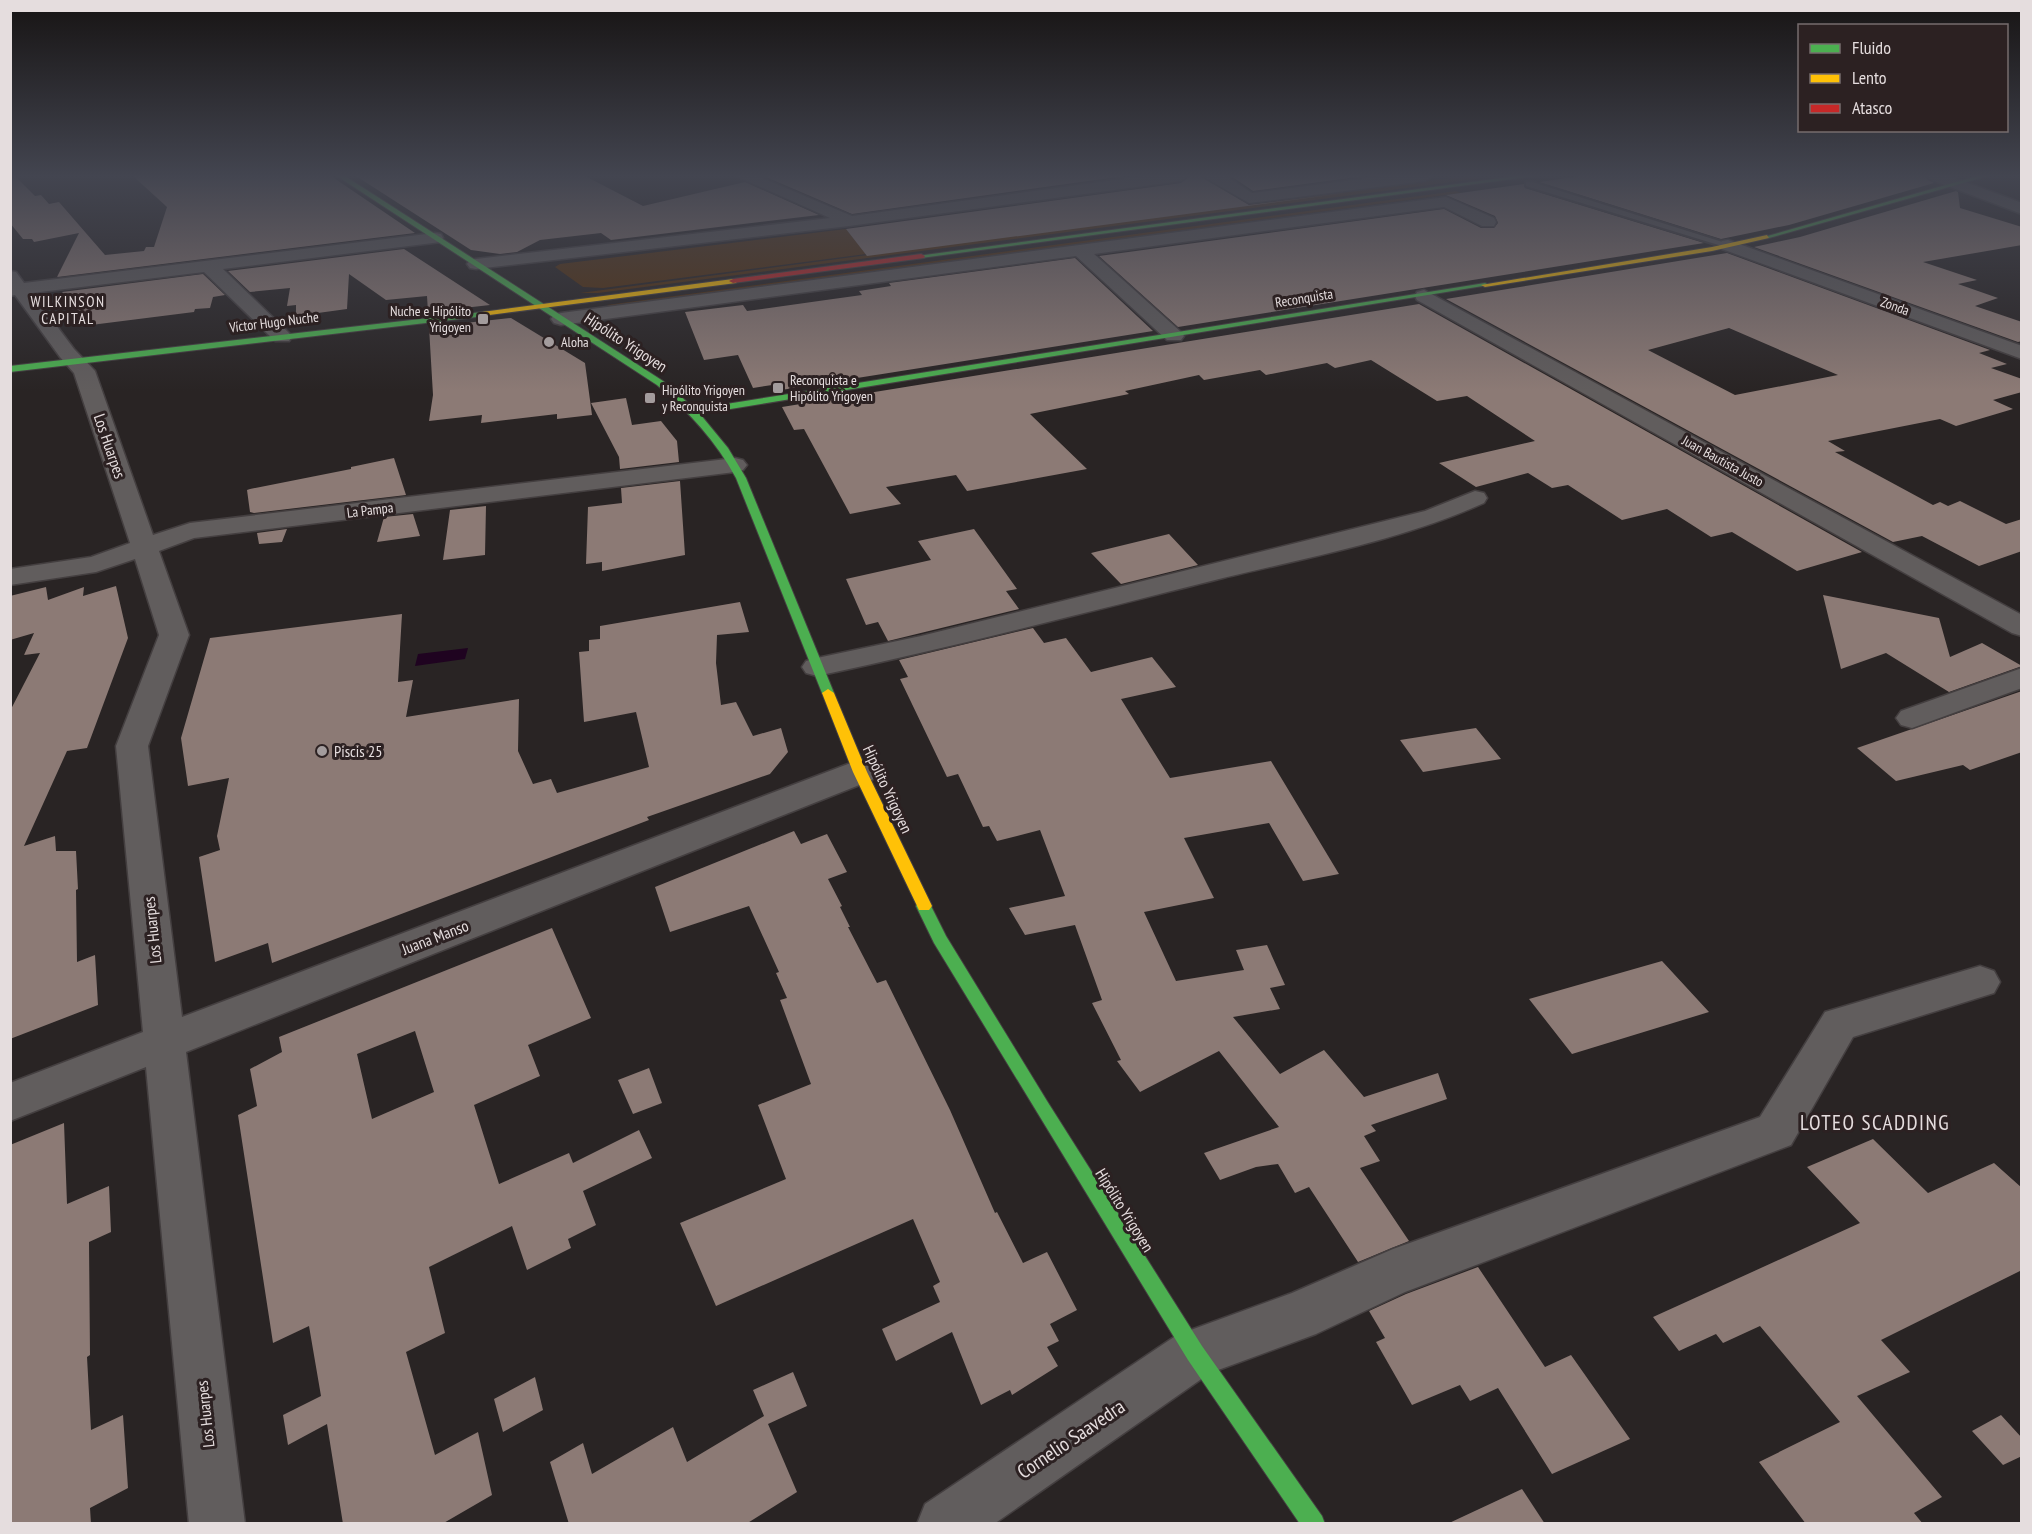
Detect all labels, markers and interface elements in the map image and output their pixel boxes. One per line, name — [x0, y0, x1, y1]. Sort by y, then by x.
legend — [1798, 24, 2008, 132]
text: Fluido — [1852, 36, 1891, 59]
text: Lento — [1852, 66, 1887, 89]
text: Atasco — [1852, 96, 1893, 119]
street label: Reconquista — [1274, 285, 1334, 311]
district label: WILKINSON CAPITAL — [31, 292, 106, 328]
street label: Zonda — [1878, 293, 1912, 319]
place label: Nuche e Hipólito Yrigoyen — [390, 302, 471, 336]
street label: Víctor Hugo Nuche — [227, 308, 320, 337]
street label: Hipólito Yrigoyen — [581, 308, 671, 376]
marker: Nuche e Hipólito Yrigoyen — [476, 312, 490, 326]
place label: Aloha — [561, 333, 589, 351]
marker: Aloha — [542, 335, 556, 349]
place label: Reconquista e Hipólito Yrigoyen — [790, 371, 873, 405]
place label: Hipólito Yrigoyen y Reconquista — [662, 381, 745, 415]
marker: Reconquista e Hipólito Yrigoyen — [771, 381, 785, 395]
marker: Hipólito Yrigoyen y Reconquista — [643, 391, 657, 405]
street label: Los Huarpes — [90, 411, 130, 481]
street label: Juan Bautista Justo — [1678, 431, 1767, 491]
street label: La Pampa — [346, 498, 394, 522]
place label: Piscis 25 — [334, 741, 382, 761]
street label: Hipólito Yrigoyen — [859, 742, 917, 836]
marker: Piscis 25 — [315, 744, 329, 758]
street label: Los Huarpes — [139, 896, 165, 964]
street label: Juana Manso — [398, 915, 471, 959]
district label: LOTEO SCADDING — [1800, 1109, 1950, 1136]
street label: Hipólito Yrigoyen — [1091, 1164, 1159, 1256]
street label: Los Huarpes — [192, 1380, 218, 1448]
street label: Cornelio Saavedra — [1012, 1393, 1130, 1485]

